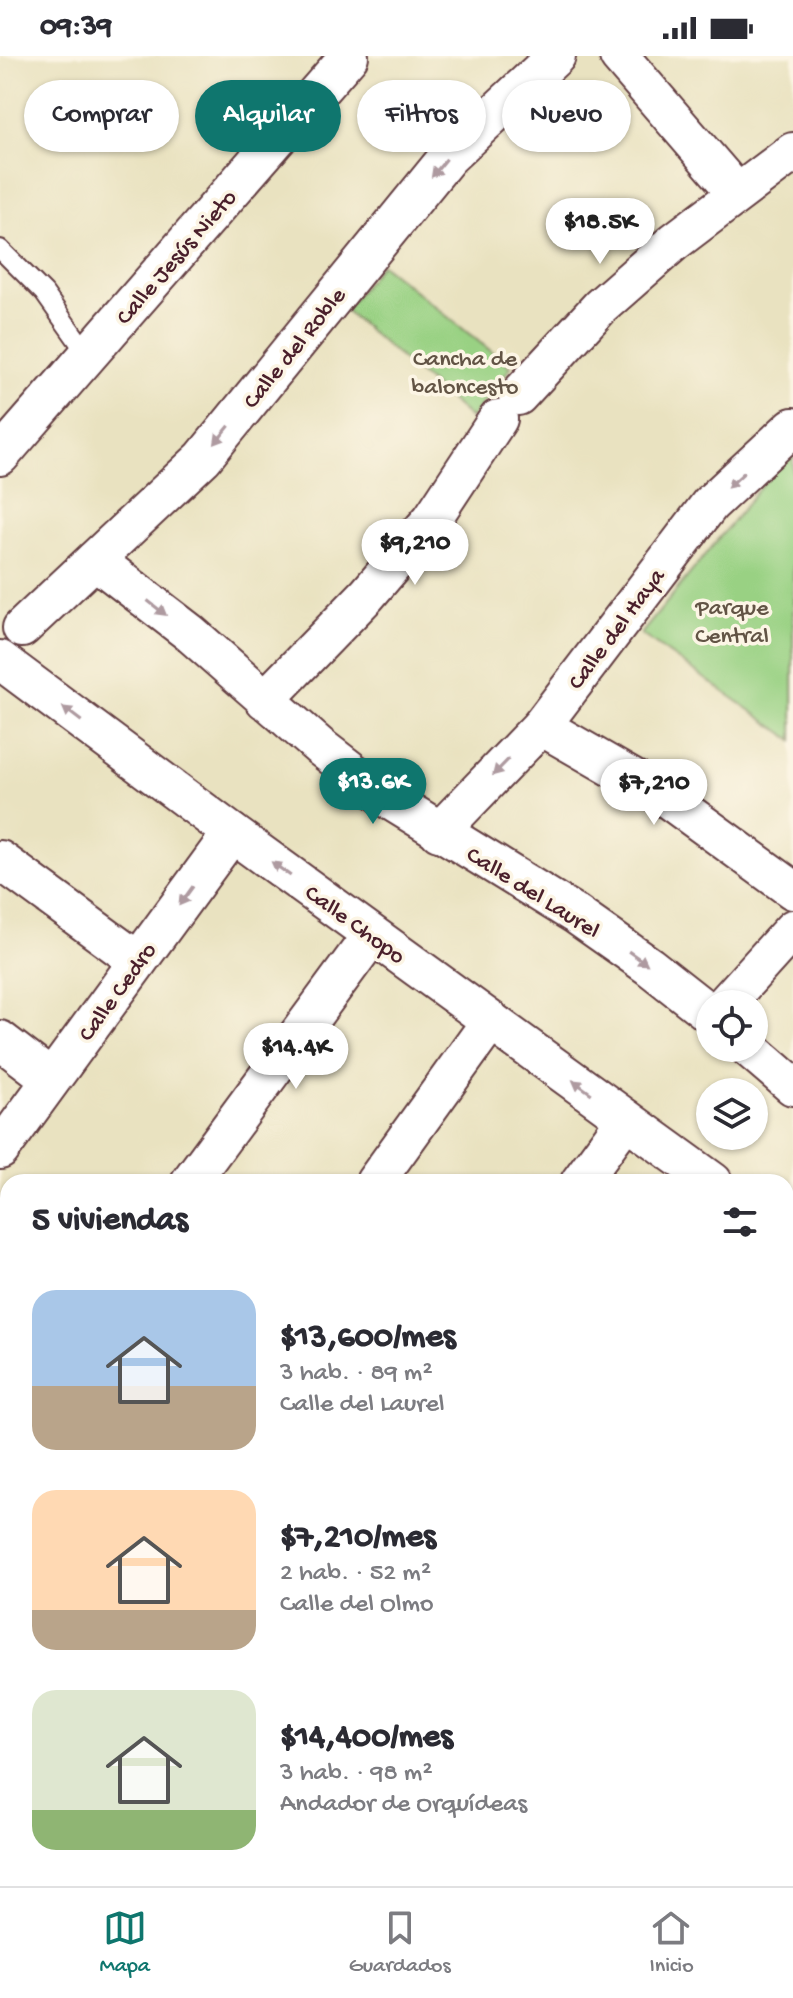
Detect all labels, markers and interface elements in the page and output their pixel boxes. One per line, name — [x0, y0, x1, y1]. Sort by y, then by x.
text: 09:39 — [40, 11, 112, 46]
chip: Comprar — [24, 80, 179, 152]
chip: Alquilar — [195, 80, 341, 152]
chip: Filtros — [357, 80, 486, 152]
chip: Nuevo — [502, 80, 631, 152]
one-way arrow — [431, 158, 448, 178]
street label: Calle Jesús Nieto — [111, 185, 244, 332]
pin: $18.5K — [535, 198, 665, 266]
text: $18.5K — [564, 208, 636, 239]
street label: Calle del Roble — [238, 282, 354, 416]
park label: Cancha de baloncesto — [412, 346, 518, 403]
one-way arrow — [214, 425, 230, 445]
one-way arrow — [727, 470, 746, 489]
pin: $9,210 — [350, 519, 480, 587]
text: $9,210 — [380, 529, 450, 560]
street label: Calle del Haya — [563, 563, 673, 697]
park label: Parque Central — [694, 595, 769, 652]
one-way arrow — [147, 599, 167, 615]
one-way arrow — [61, 706, 83, 722]
one-way arrow — [492, 757, 511, 776]
pin: $13.6K — [308, 758, 438, 826]
pin: $7,210 — [589, 759, 719, 827]
text: $13.6K — [337, 768, 409, 799]
text: $7,210 — [618, 769, 690, 800]
street label: Calle del Laurel — [460, 841, 604, 947]
one-way arrow — [271, 861, 291, 877]
street label: Calle Chopo — [298, 880, 410, 972]
one-way arrow — [178, 886, 194, 906]
street label: Calle Cedro — [73, 938, 164, 1048]
one-way arrow — [627, 950, 648, 965]
map controls — [696, 990, 768, 1150]
button: locate — [696, 990, 768, 1062]
pin: $14.4K — [231, 1023, 361, 1091]
text: $14.4K — [261, 1033, 331, 1064]
button: layers — [696, 1078, 768, 1150]
one-way arrow — [572, 1080, 593, 1095]
icon: filters — [718, 1200, 762, 1244]
text: 5 viviendas — [32, 1202, 188, 1242]
text: $13,600/mes — [280, 1319, 456, 1359]
icon: home — [96, 1322, 192, 1418]
text: 3 hab. · 89 m² — [280, 1359, 433, 1390]
text: Calle del Laurel — [280, 1390, 445, 1421]
text: $7,210/mes — [280, 1519, 436, 1559]
icon: home — [96, 1522, 192, 1618]
text: 2 hab. · 52 m² — [280, 1559, 431, 1590]
text: Calle del Olmo — [280, 1590, 433, 1621]
text: $14,400/mes — [280, 1719, 453, 1759]
icon: home — [96, 1722, 192, 1818]
text: 3 hab. · 98 m² — [280, 1759, 433, 1790]
text: Andador de Orquídeas — [280, 1790, 527, 1821]
tab: Mapa — [99, 1906, 150, 1980]
tab: Guardados — [349, 1906, 451, 1980]
tab: Inicio — [649, 1906, 694, 1980]

